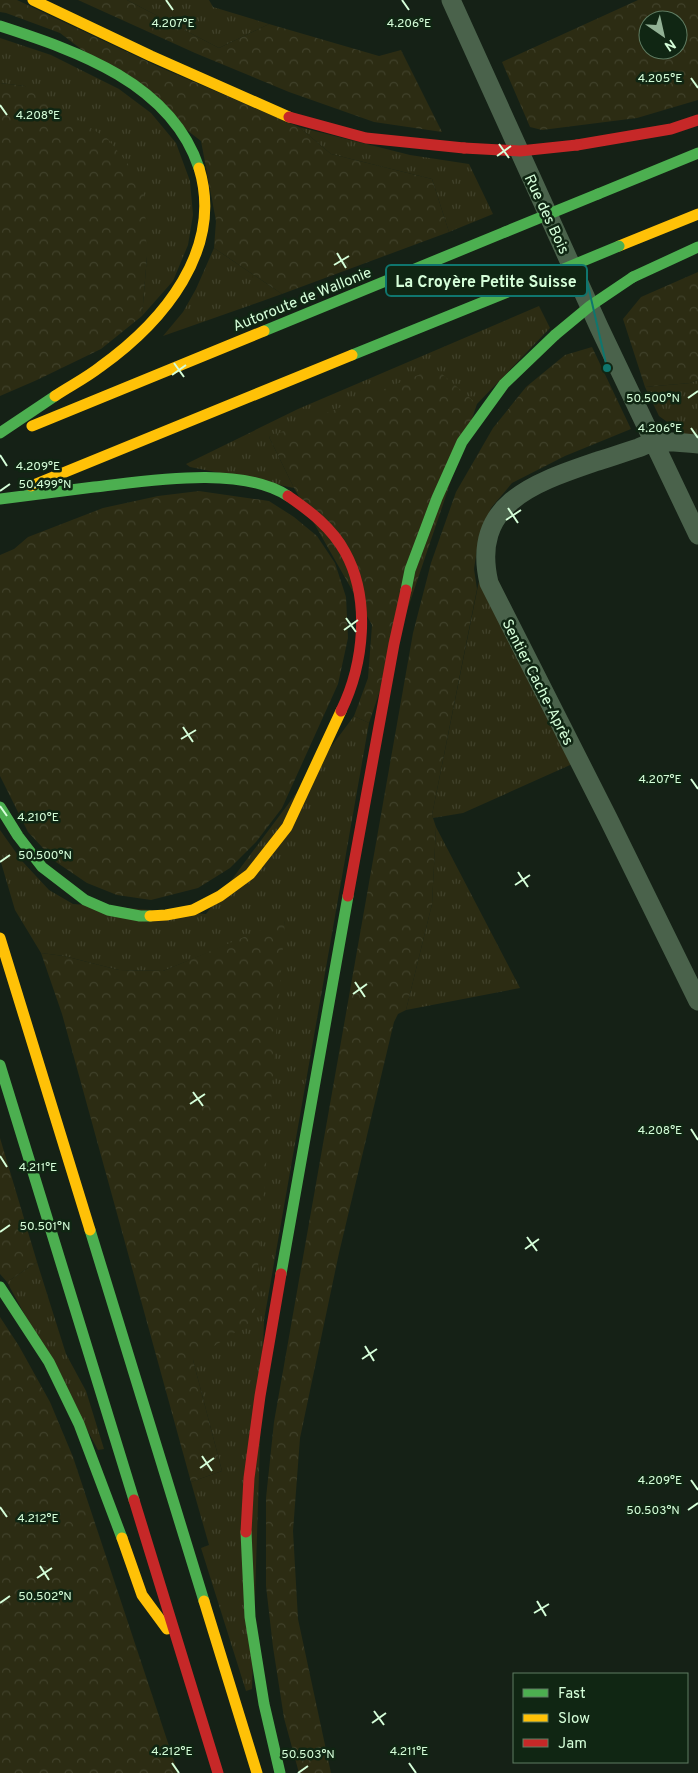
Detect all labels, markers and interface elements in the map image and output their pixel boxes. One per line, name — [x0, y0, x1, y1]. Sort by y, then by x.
north arrow — [638, 10, 688, 60]
text: 4.207°E — [151, 16, 195, 32]
text: 4.206°E — [387, 16, 431, 32]
text: N — [661, 35, 678, 54]
text: 4.205°E — [638, 71, 682, 87]
text: 4.208°E — [16, 108, 60, 124]
street label: Rue des Bois — [519, 172, 572, 258]
street label: Autoroute de Wallonie — [230, 264, 375, 337]
callout: La Croyère Petite Suisse — [386, 265, 587, 296]
text: La Croyère Petite Suisse — [395, 273, 577, 293]
text: 50.500°N — [626, 391, 680, 407]
text: 4.206°E — [638, 421, 682, 437]
text: 4.209°E — [16, 459, 60, 475]
text: 50.499°N — [19, 477, 71, 493]
street label: Sentier Cache-Après — [497, 616, 577, 749]
text: 4.207°E — [638, 772, 682, 788]
text: 4.210°E — [17, 810, 59, 826]
text: 50.500°N — [18, 848, 72, 864]
text: 4.208°E — [638, 1123, 682, 1139]
text: 4.211°E — [19, 1160, 57, 1176]
text: 50.501°N — [20, 1219, 70, 1235]
text: 4.209°E — [638, 1473, 682, 1489]
text: 50.503°N — [626, 1503, 680, 1519]
text: 4.212°E — [17, 1511, 59, 1527]
text: 50.502°N — [18, 1589, 72, 1605]
legend — [513, 1673, 688, 1763]
text: Fast — [558, 1685, 586, 1704]
text: Slow — [558, 1710, 590, 1729]
text: Jam — [558, 1735, 587, 1754]
text: 4.212°E — [151, 1744, 193, 1760]
text: 4.211°E — [390, 1744, 428, 1760]
text: 50.503°N — [281, 1747, 335, 1763]

